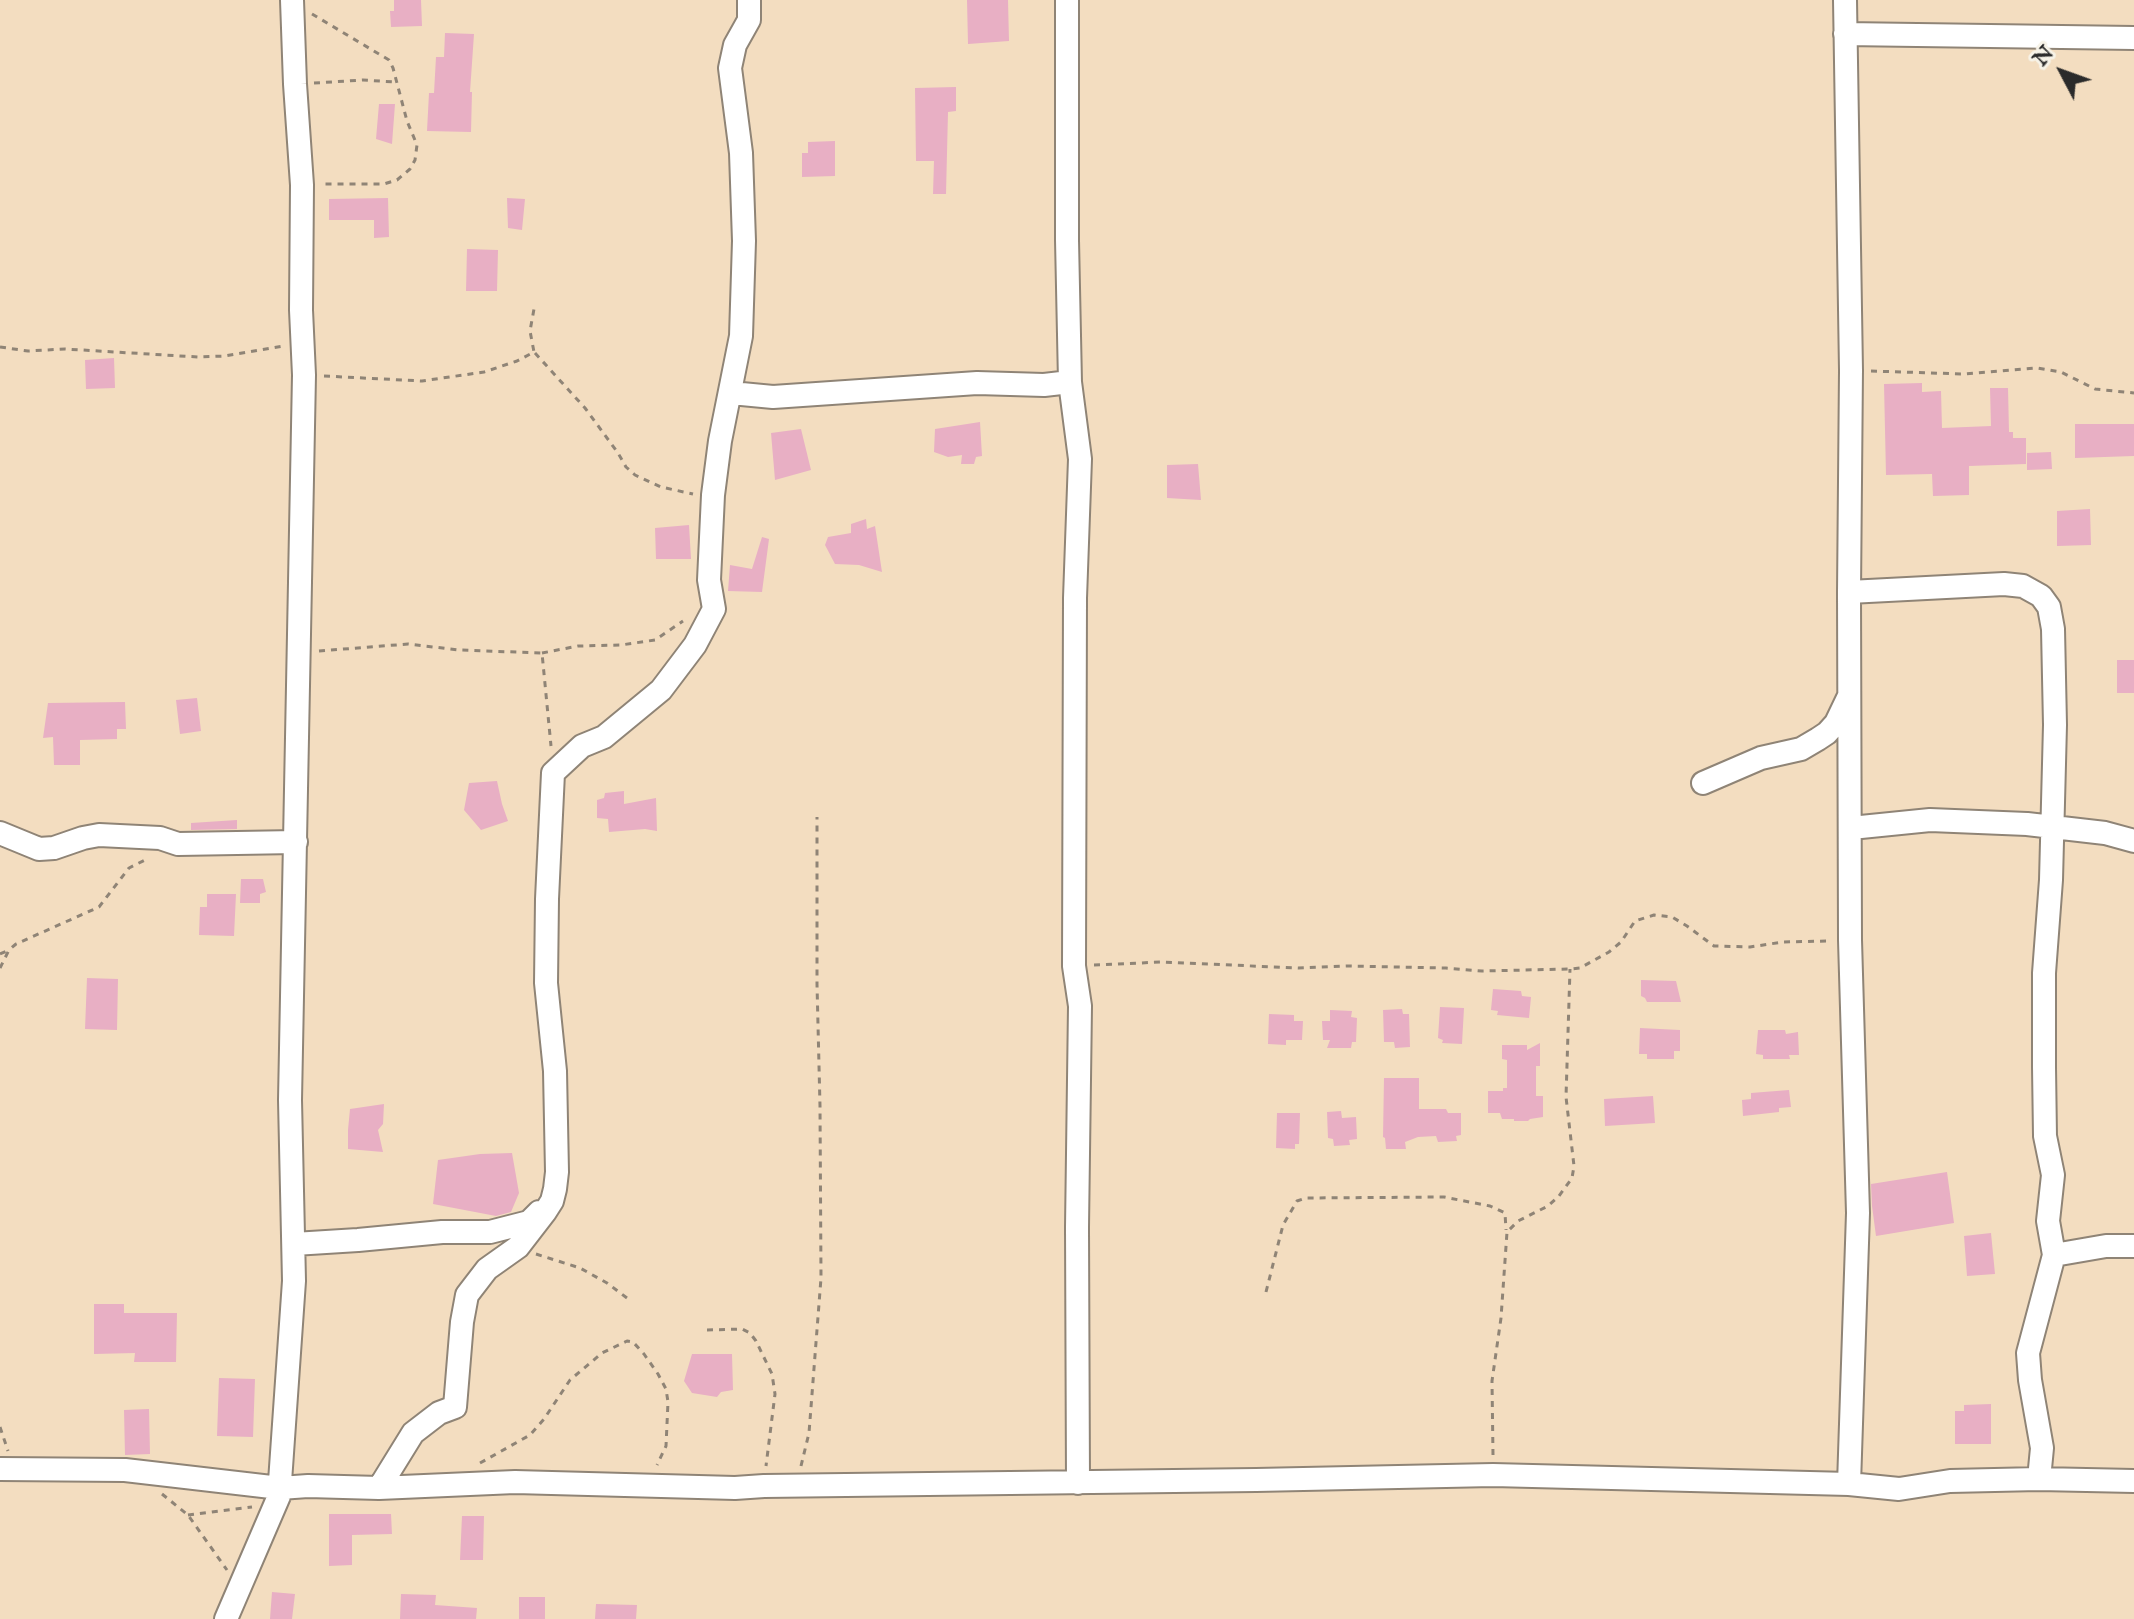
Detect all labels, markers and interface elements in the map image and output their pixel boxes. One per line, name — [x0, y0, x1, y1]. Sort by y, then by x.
north arrow — [2022, 32, 2102, 112]
text: N — [2027, 40, 2061, 73]

